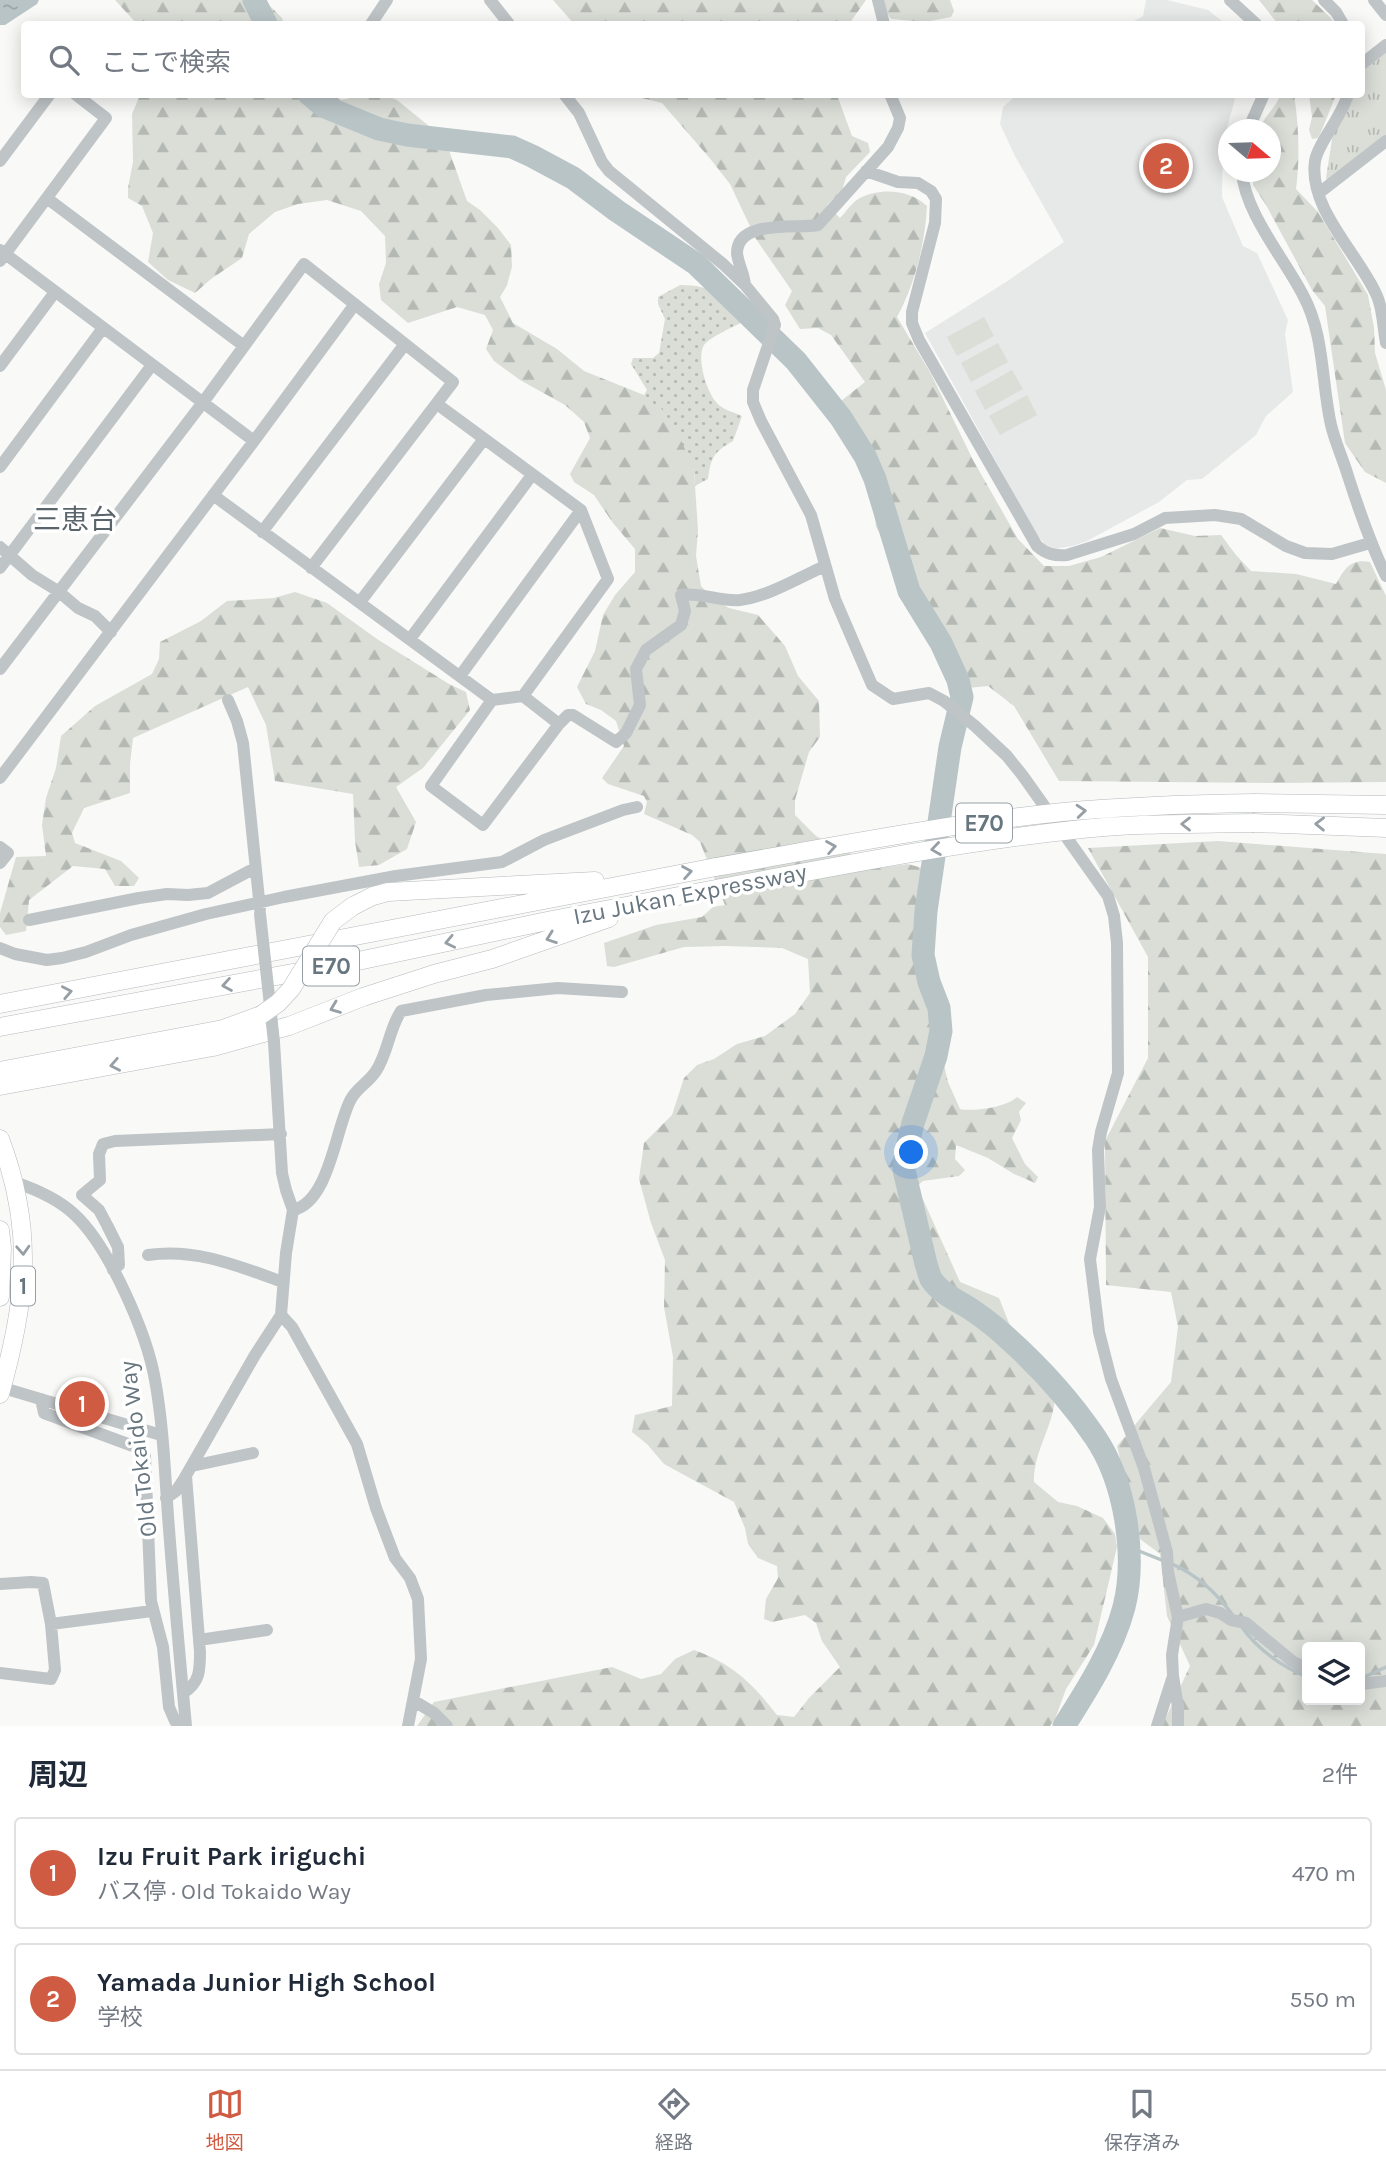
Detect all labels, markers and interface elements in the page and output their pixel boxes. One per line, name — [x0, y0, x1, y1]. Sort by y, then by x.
search box — [21, 21, 1365, 98]
icon: search — [45, 41, 83, 79]
text: ここで検索 — [101, 47, 231, 78]
north arrow — [1218, 119, 1281, 182]
pin: 2 — [1143, 140, 1189, 192]
district label: 三恵台 — [33, 503, 117, 536]
road number: E70 — [956, 804, 1012, 842]
one-way arrow — [1076, 804, 1087, 819]
one-way arrow — [1180, 816, 1191, 831]
one-way arrow — [1314, 817, 1325, 832]
one-way arrow — [825, 840, 837, 855]
one-way arrow — [930, 841, 942, 856]
street label: Izu Jukan Expressway — [571, 858, 809, 930]
one-way arrow — [681, 865, 693, 880]
one-way arrow — [545, 930, 558, 944]
one-way arrow — [445, 933, 457, 948]
road number: E70 — [303, 946, 359, 986]
one-way arrow — [221, 977, 233, 992]
one-way arrow — [61, 985, 73, 1000]
one-way arrow — [329, 1000, 341, 1014]
one-way arrow — [109, 1057, 121, 1072]
your location — [894, 1135, 928, 1169]
one-way arrow — [16, 1244, 31, 1255]
road number: 1 — [11, 1266, 35, 1306]
street label: Old Tokaido Way — [113, 1359, 163, 1539]
pin: 1 — [59, 1378, 105, 1430]
map controls — [1302, 1642, 1365, 1705]
button: layers — [1302, 1642, 1365, 1705]
text: 周辺 — [28, 1757, 88, 1793]
text: 2件 — [1322, 1761, 1358, 1788]
text: Izu Fruit Park iriguchi — [97, 1841, 366, 1872]
text: 1 — [49, 1860, 57, 1887]
text: 470 m — [1292, 1860, 1356, 1887]
text: バス停 · Old Tokaido Way — [97, 1878, 351, 1905]
text: Yamada Junior High School — [97, 1967, 436, 1998]
text: 2 — [46, 1986, 60, 2013]
text: 550 m — [1289, 1986, 1356, 2013]
text: 学校 — [97, 2004, 143, 2031]
tab: 地図 — [206, 2085, 244, 2154]
tab: 経路 — [655, 2085, 693, 2154]
tab: 保存済み — [1104, 2085, 1180, 2154]

